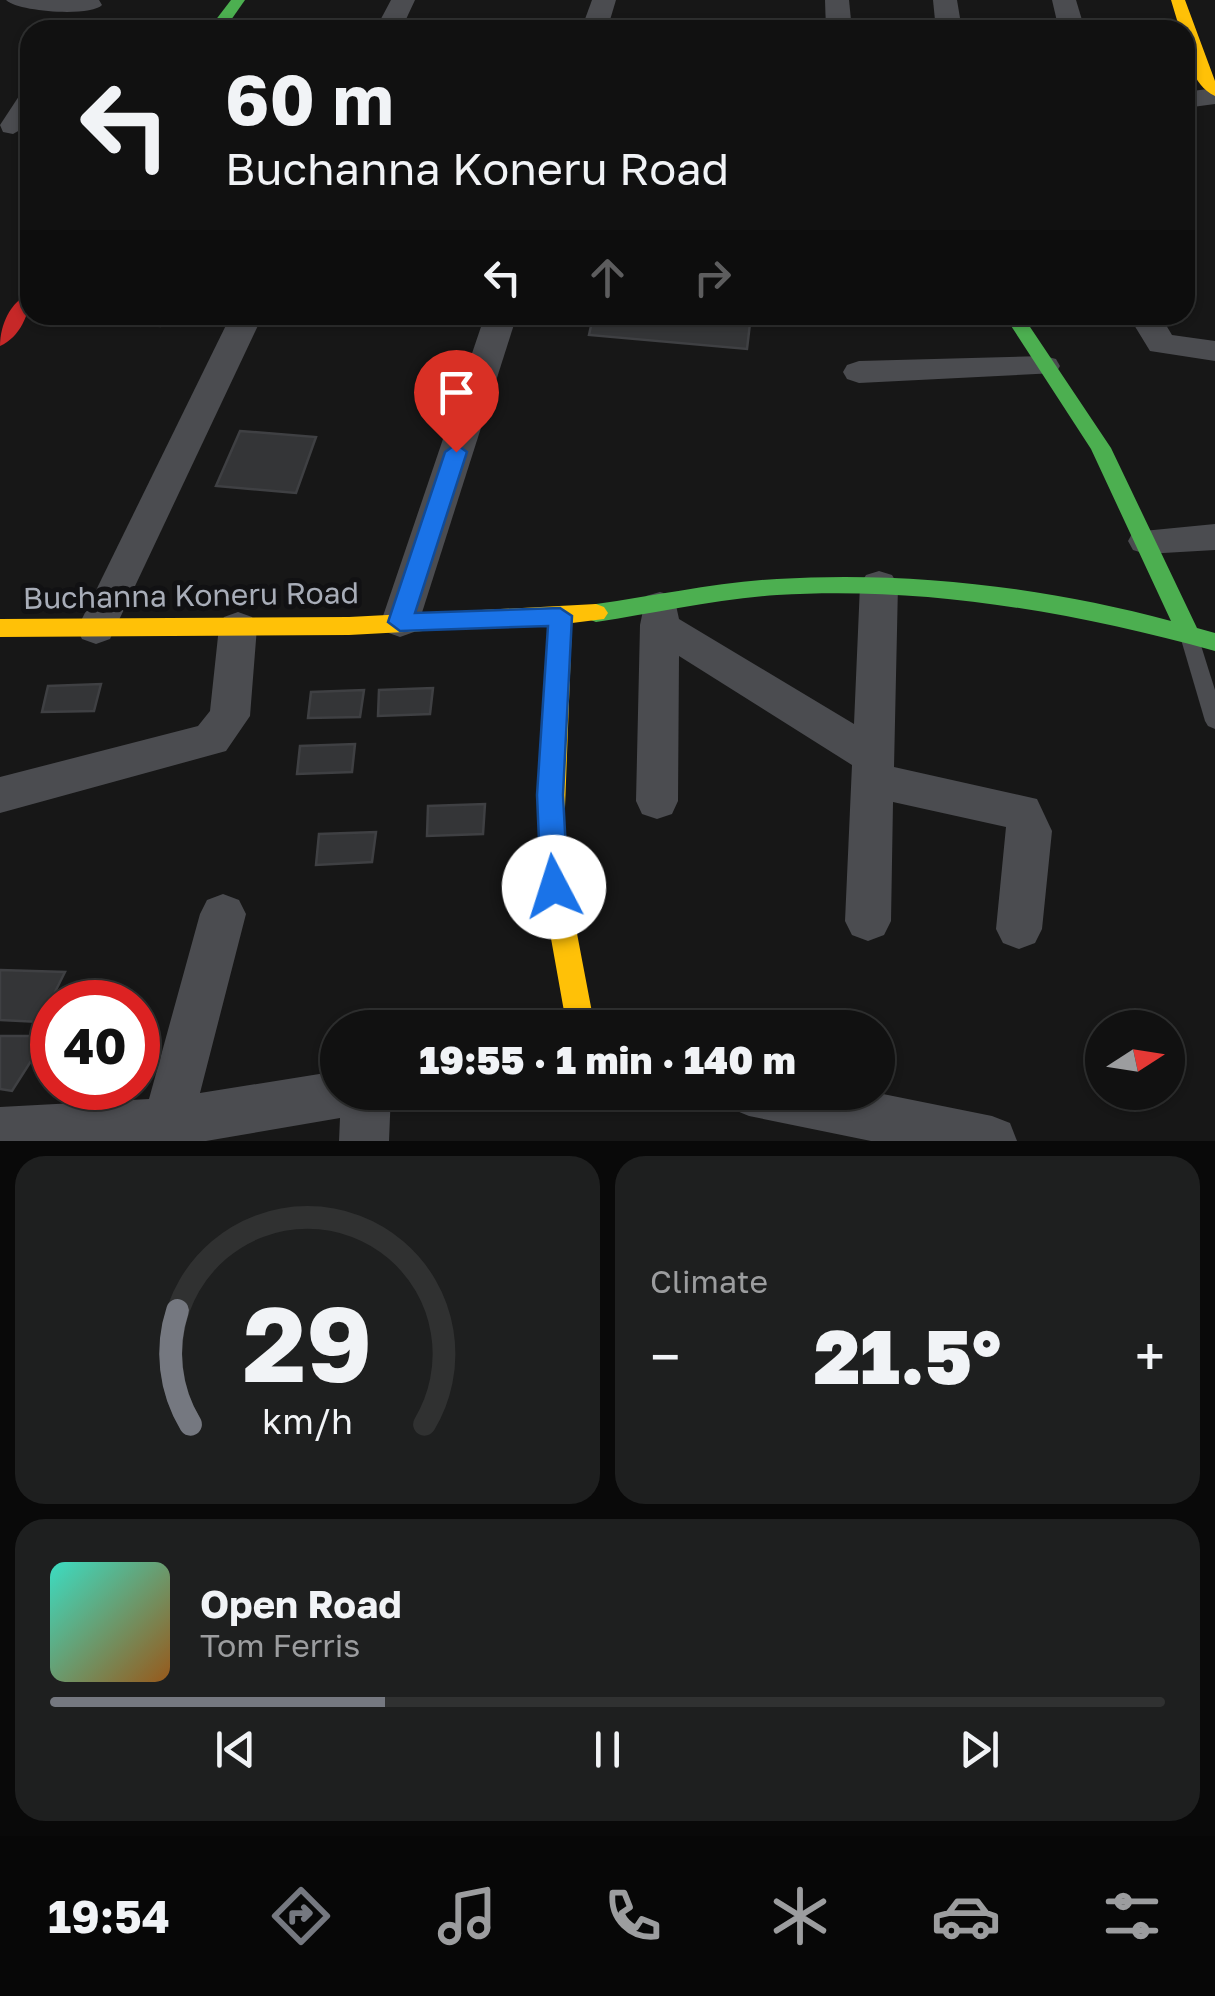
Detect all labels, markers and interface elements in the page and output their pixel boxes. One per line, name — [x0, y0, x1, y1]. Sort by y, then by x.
text: 60 m — [225, 56, 394, 140]
icon: left — [60, 60, 190, 190]
text: Buchanna Koneru Road — [225, 141, 729, 195]
icon: left — [475, 250, 530, 305]
icon: ahead — [580, 250, 635, 305]
icon: right — [685, 250, 740, 305]
pin — [414, 350, 499, 453]
icon: arrive — [429, 365, 484, 420]
street label: Buchanna Koneru Road — [23, 574, 359, 616]
position arrow — [502, 835, 606, 939]
speed limit sign: 40 — [30, 980, 160, 1110]
north arrow — [1085, 1010, 1185, 1110]
map controls — [1085, 1010, 1185, 1110]
text: 19:55 · 1 min · 140 m — [419, 1037, 796, 1082]
text: Climate — [650, 1262, 768, 1300]
text: 29 — [243, 1280, 372, 1405]
text: 21.5° — [814, 1310, 1001, 1401]
text: − — [650, 1323, 680, 1389]
text: + — [1135, 1323, 1165, 1389]
text: km/h — [262, 1399, 353, 1442]
text: Open Road — [200, 1581, 402, 1626]
text: Tom Ferris — [200, 1626, 360, 1664]
icon: previous — [208, 1722, 263, 1777]
icon: pause — [580, 1722, 635, 1777]
icon: next — [952, 1722, 1007, 1777]
icon: directions — [266, 1881, 336, 1951]
icon: music — [432, 1881, 502, 1951]
icon: phone — [598, 1881, 668, 1951]
icon: climate — [765, 1881, 835, 1951]
icon: car — [931, 1881, 1001, 1951]
icon: filters — [1097, 1881, 1167, 1951]
text: 19:54 — [48, 1889, 170, 1943]

